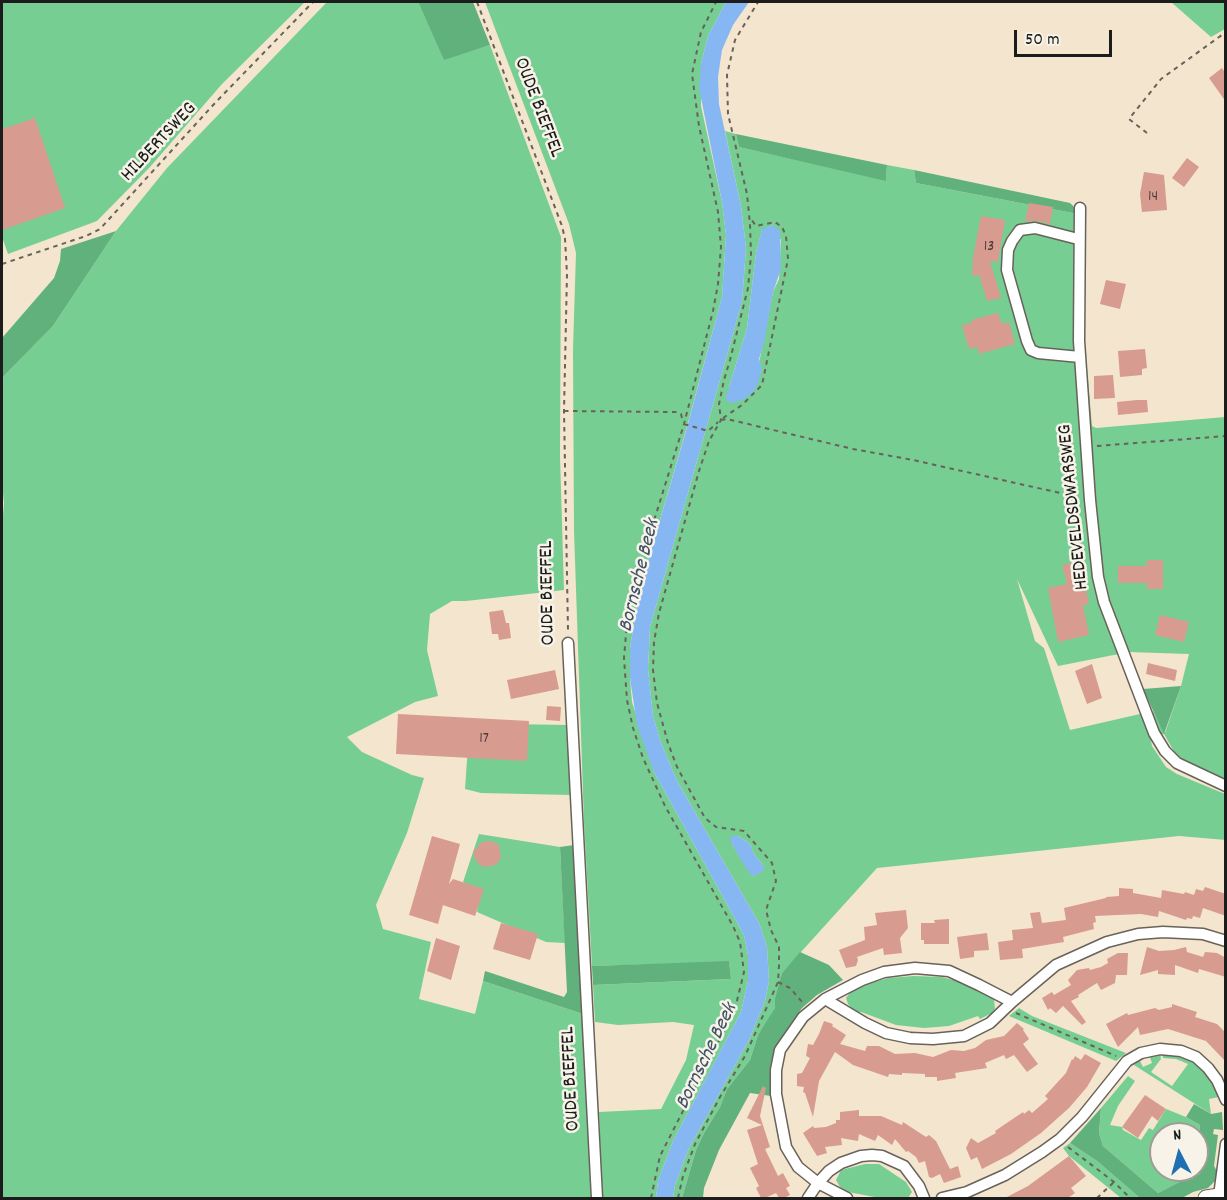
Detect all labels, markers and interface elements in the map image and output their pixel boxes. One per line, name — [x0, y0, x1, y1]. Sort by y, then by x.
scale bar — [1017, 18, 1114, 56]
text: 50 m — [1025, 28, 1060, 53]
street label: OUDE BIEFFEL — [507, 55, 567, 161]
street label: HILBERTSWEG — [117, 98, 203, 188]
house number: 14 — [1148, 188, 1158, 208]
house number: 13 — [984, 238, 994, 258]
street label: HEDEVELDSDWARSWEG — [1054, 423, 1096, 591]
water label: Bornsche Beek — [615, 517, 667, 635]
street label: OUDE BIEFFEL — [536, 540, 562, 646]
house number: 17 — [479, 730, 489, 750]
water label: Bornsche Beek — [672, 1000, 744, 1114]
street label: OUDE BIEFFEL — [557, 1026, 587, 1132]
north arrow — [1149, 1122, 1209, 1182]
text: N — [1172, 1124, 1182, 1147]

